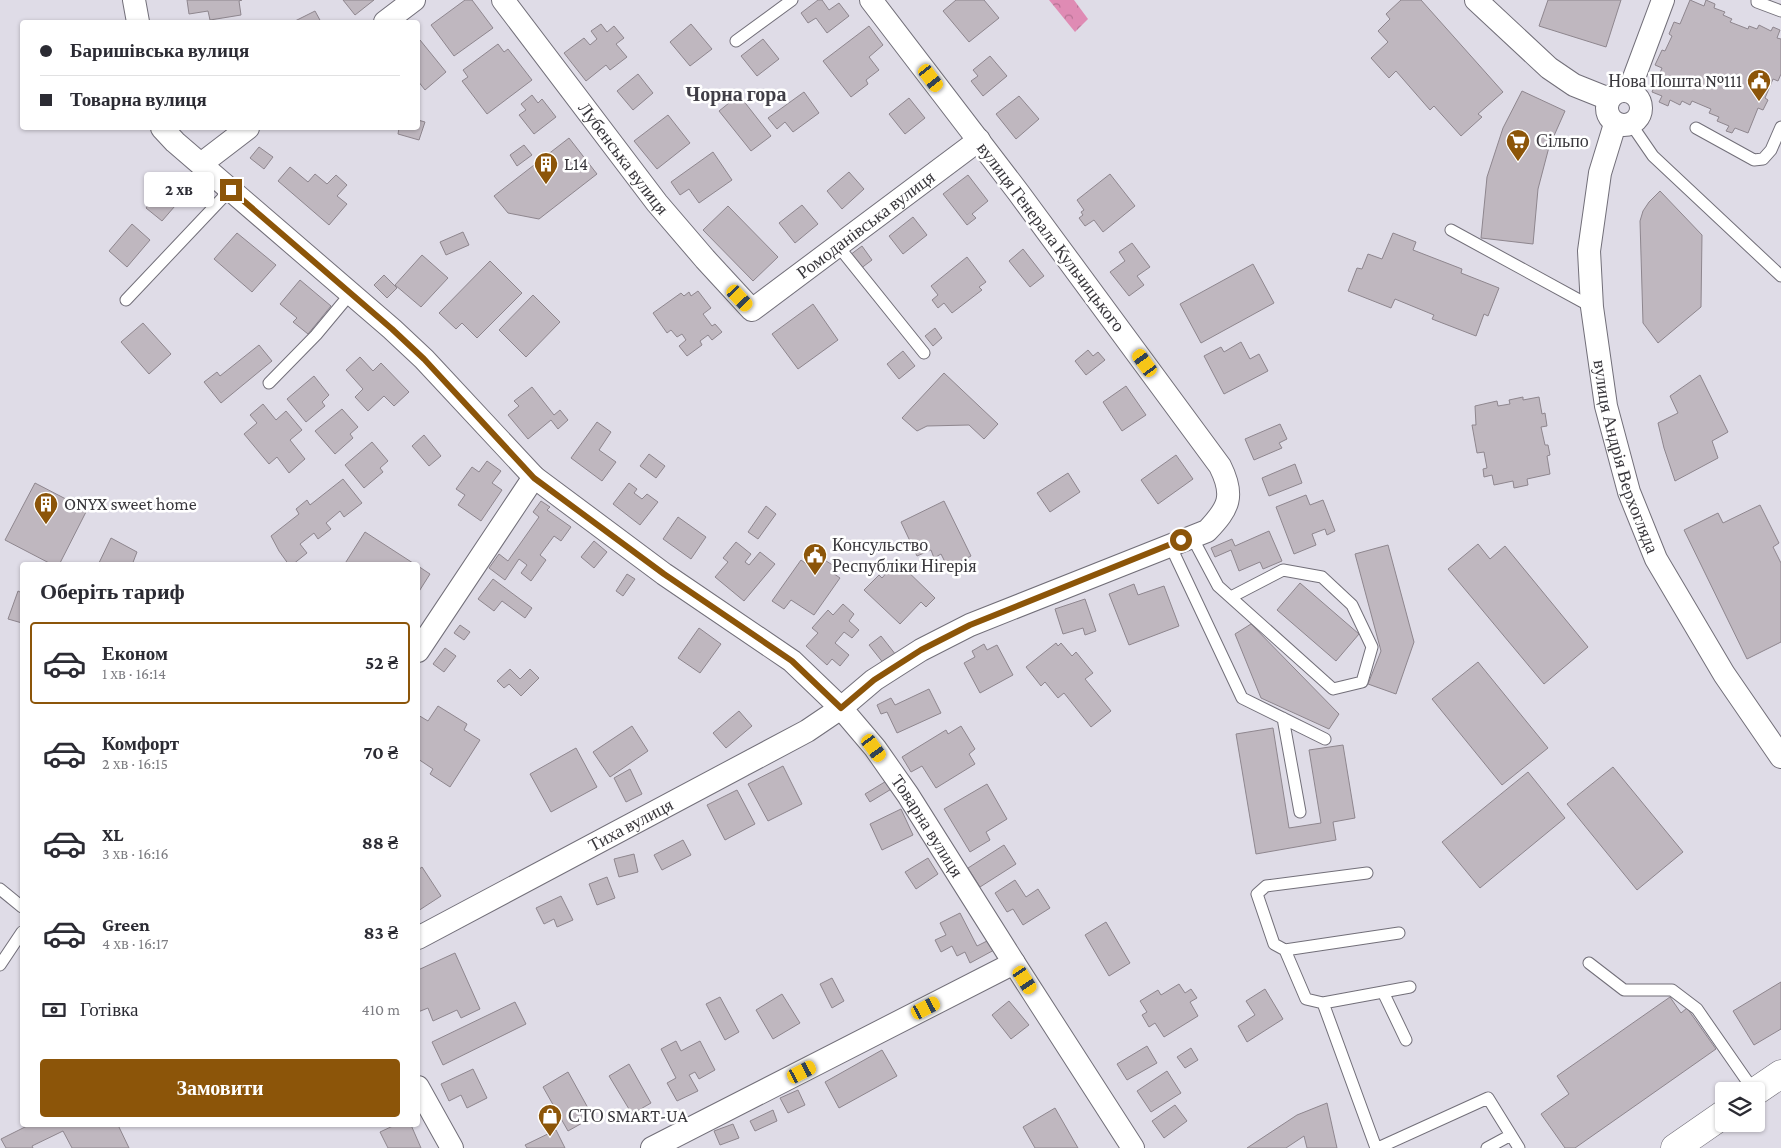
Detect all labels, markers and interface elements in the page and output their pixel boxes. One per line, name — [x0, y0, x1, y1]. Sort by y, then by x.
text: Баришівська вулиця — [70, 40, 249, 61]
car — [915, 62, 946, 94]
public building icon: Нова Пошта №111 — [1746, 68, 1772, 102]
place label: Нова Пошта №111 — [1608, 71, 1742, 91]
district label: Чорна гора — [686, 83, 786, 106]
text: Товарна вулиця — [70, 89, 207, 110]
street label: Лубенська вулиця — [574, 98, 672, 219]
supermarket icon: Сільпо — [1505, 128, 1531, 162]
place label: Сільпо — [1536, 131, 1589, 151]
street label: вулиця Генерала Кульчицького — [973, 138, 1129, 336]
building icon: L14 — [533, 151, 559, 185]
place label: L14 — [564, 154, 588, 174]
street label: Ромоданівська вулиця — [793, 167, 939, 283]
callout: 2 хв — [144, 172, 214, 208]
route end — [220, 179, 242, 201]
text: 2 хв — [165, 181, 193, 198]
car — [724, 282, 755, 314]
car — [1130, 346, 1159, 380]
street label: вулиця Андрія Верхогляда — [1590, 359, 1663, 556]
building icon: ONYX sweet home — [33, 491, 59, 525]
place label: ONYX sweet home — [64, 494, 197, 514]
route start — [1170, 529, 1192, 551]
place label: Консульство Республіки Нігерія — [832, 535, 976, 576]
public building icon: Консульство Республіки Нігерія — [802, 542, 828, 576]
text: Оберіть тариф — [40, 579, 185, 604]
icon: car — [42, 641, 87, 686]
text: Економ — [102, 643, 168, 664]
text: 52 ₴ — [365, 652, 398, 673]
text: 1 хв · 16:14 — [102, 665, 166, 682]
icon: car — [42, 731, 87, 776]
car — [859, 731, 888, 765]
text: Комфорт — [102, 733, 179, 754]
text: 70 ₴ — [363, 742, 398, 763]
text: 2 хв · 16:15 — [102, 755, 168, 772]
street label: Товарна вулиця — [887, 771, 967, 881]
street label: Тиха вулиця — [585, 794, 676, 855]
icon: car — [42, 821, 87, 866]
text: XL — [102, 824, 124, 845]
text: 88 ₴ — [362, 832, 398, 853]
text: 3 хв · 16:16 — [102, 845, 169, 862]
icon: car — [42, 911, 87, 956]
text: Green — [102, 914, 150, 935]
text: 83 ₴ — [364, 922, 398, 943]
text: 4 хв · 16:17 — [102, 935, 168, 952]
car — [1010, 963, 1039, 997]
car — [909, 995, 942, 1021]
icon: cash — [40, 996, 68, 1024]
text: Готівка — [80, 999, 139, 1020]
text: 410 m — [362, 1001, 400, 1018]
button: Замовити — [40, 1059, 400, 1117]
car — [785, 1059, 818, 1085]
map controls — [1715, 1082, 1765, 1132]
button: layers — [1715, 1082, 1765, 1132]
shop icon: СТО SMART-UA — [537, 1103, 563, 1137]
place label: СТО SMART-UA — [568, 1106, 688, 1126]

